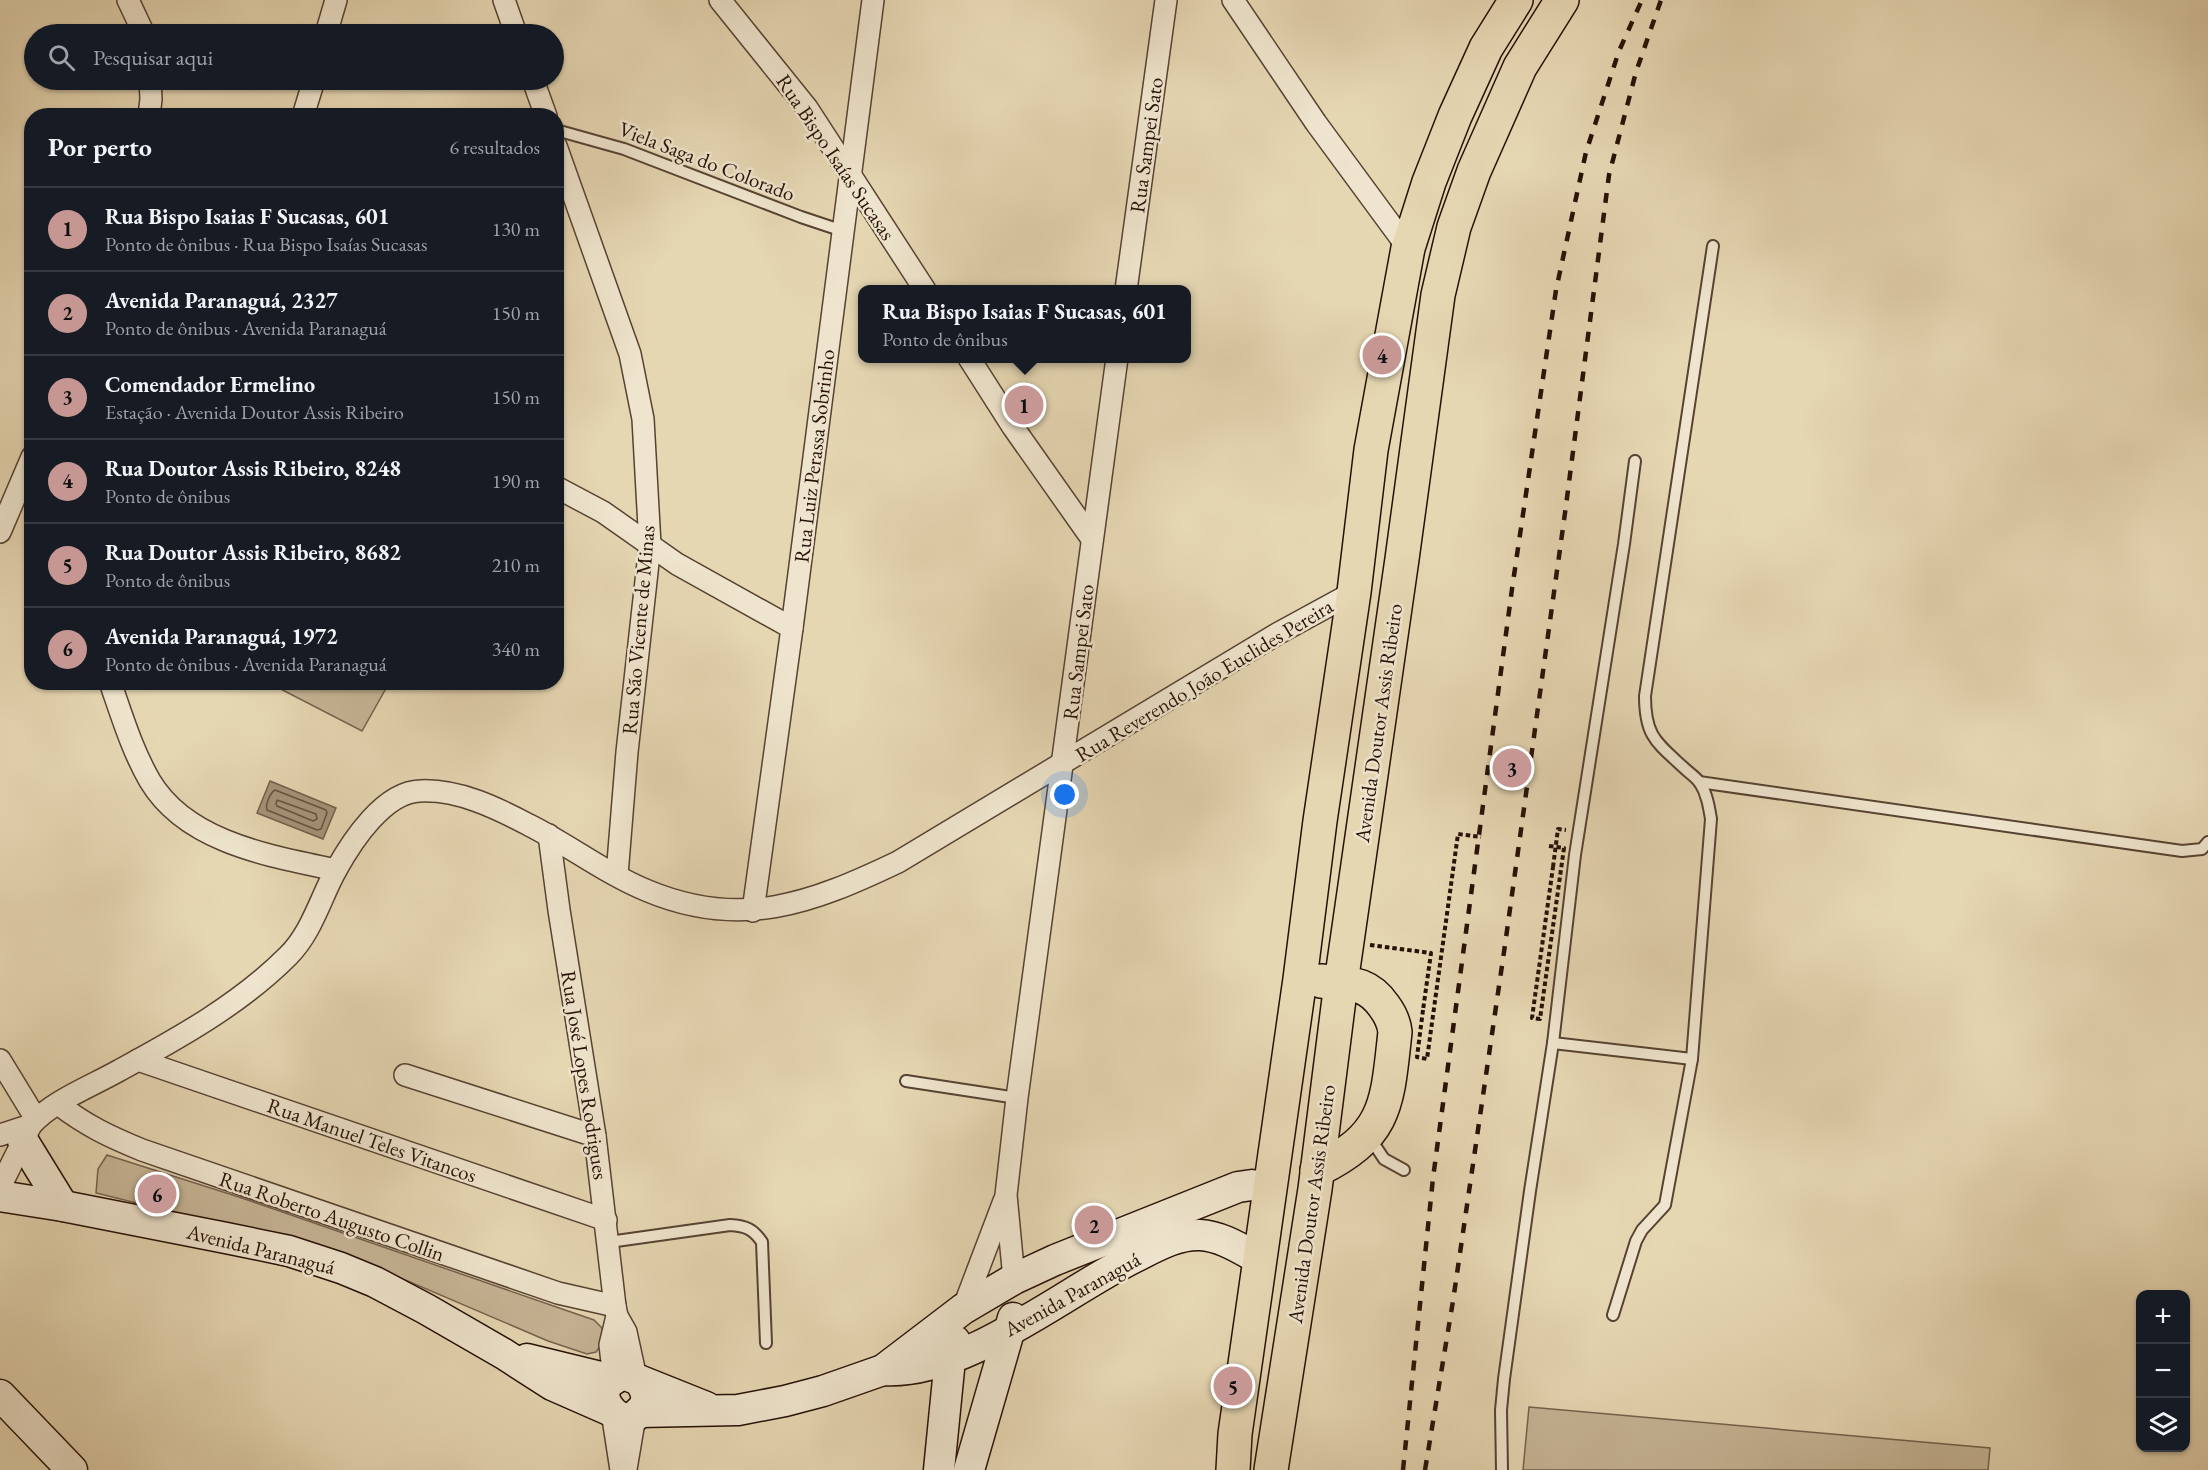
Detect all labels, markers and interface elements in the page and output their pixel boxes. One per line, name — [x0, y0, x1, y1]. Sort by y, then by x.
search box — [24, 24, 564, 90]
icon: search — [45, 41, 78, 74]
text: Pesquisar aqui — [93, 43, 213, 72]
street label: Rua Bispo Isaías Sucasas — [770, 69, 902, 245]
street label: Rua Sampei Sato — [1123, 75, 1169, 215]
street label: Viela Saga do Colorado — [615, 115, 799, 207]
text: Por perto — [48, 130, 152, 164]
text: 6 resultados — [449, 134, 540, 160]
text: Rua Bispo Isaias F Sucasas, 601 — [105, 202, 389, 231]
text: 1 — [62, 216, 73, 242]
text: 130 m — [492, 216, 540, 242]
text: Ponto de ônibus · Rua Bispo Isaías Sucasas — [105, 231, 428, 257]
popup — [858, 285, 1191, 363]
text: Avenida Paranaguá, 2327 — [105, 286, 338, 315]
text: Rua Bispo Isaias F Sucasas, 601 — [882, 297, 1167, 326]
text: 2 — [62, 300, 73, 326]
text: 150 m — [492, 300, 540, 326]
text: Ponto de ônibus · Avenida Paranaguá — [105, 315, 387, 341]
text: Ponto de ônibus — [882, 326, 1008, 352]
pin: 4 — [1362, 332, 1402, 378]
street label: Rua Luiz Perassa Sobrinho — [788, 348, 840, 564]
text: Comendador Ermelino — [105, 370, 315, 399]
pin: 1 — [1004, 382, 1044, 428]
text: 3 — [62, 384, 73, 410]
text: 150 m — [492, 384, 540, 410]
text: Estação · Avenida Doutor Assis Ribeiro — [105, 399, 404, 425]
text: Rua Doutor Assis Ribeiro, 8248 — [105, 454, 401, 483]
text: 4 — [62, 468, 73, 494]
text: 190 m — [492, 468, 540, 494]
text: Ponto de ônibus — [105, 483, 230, 509]
street label: Rua São Vicente de Minas — [615, 524, 661, 736]
text: Rua Doutor Assis Ribeiro, 8682 — [105, 538, 401, 567]
text: 5 — [62, 552, 73, 578]
text: 210 m — [492, 552, 540, 578]
text: Ponto de ônibus — [105, 567, 230, 593]
street label: Rua Sampei Sato — [1056, 583, 1100, 721]
street label: Rua Reverendo João Euclides Pereira — [1070, 592, 1338, 768]
street label: Avenida Doutor Assis Ribeiro — [1348, 602, 1408, 845]
text: Avenida Paranaguá, 1972 — [105, 622, 338, 651]
text: 6 — [62, 636, 73, 662]
text: 340 m — [492, 636, 540, 662]
text: Ponto de ônibus · Avenida Paranaguá — [105, 651, 387, 677]
pin: 3 — [1492, 746, 1532, 790]
your location — [1050, 780, 1079, 809]
street label: Rua José Lopes Rodrigues — [555, 968, 615, 1182]
street label: Avenida Doutor Assis Ribeiro — [1281, 1083, 1341, 1326]
street label: Rua Manuel Teles Vitancos — [264, 1091, 480, 1189]
street label: Rua Roberto Augusto Collin — [216, 1165, 448, 1267]
pin: 6 — [138, 1172, 176, 1216]
pin: 2 — [1074, 1202, 1114, 1248]
street label: Avenida Paranaguá — [183, 1217, 338, 1281]
street label: Avenida Paranaguá — [998, 1245, 1145, 1343]
map controls — [2136, 1290, 2190, 1452]
button: + — [2136, 1290, 2190, 1344]
button: − — [2136, 1344, 2190, 1398]
pin: 5 — [1214, 1364, 1252, 1408]
button: layers — [2136, 1398, 2190, 1452]

